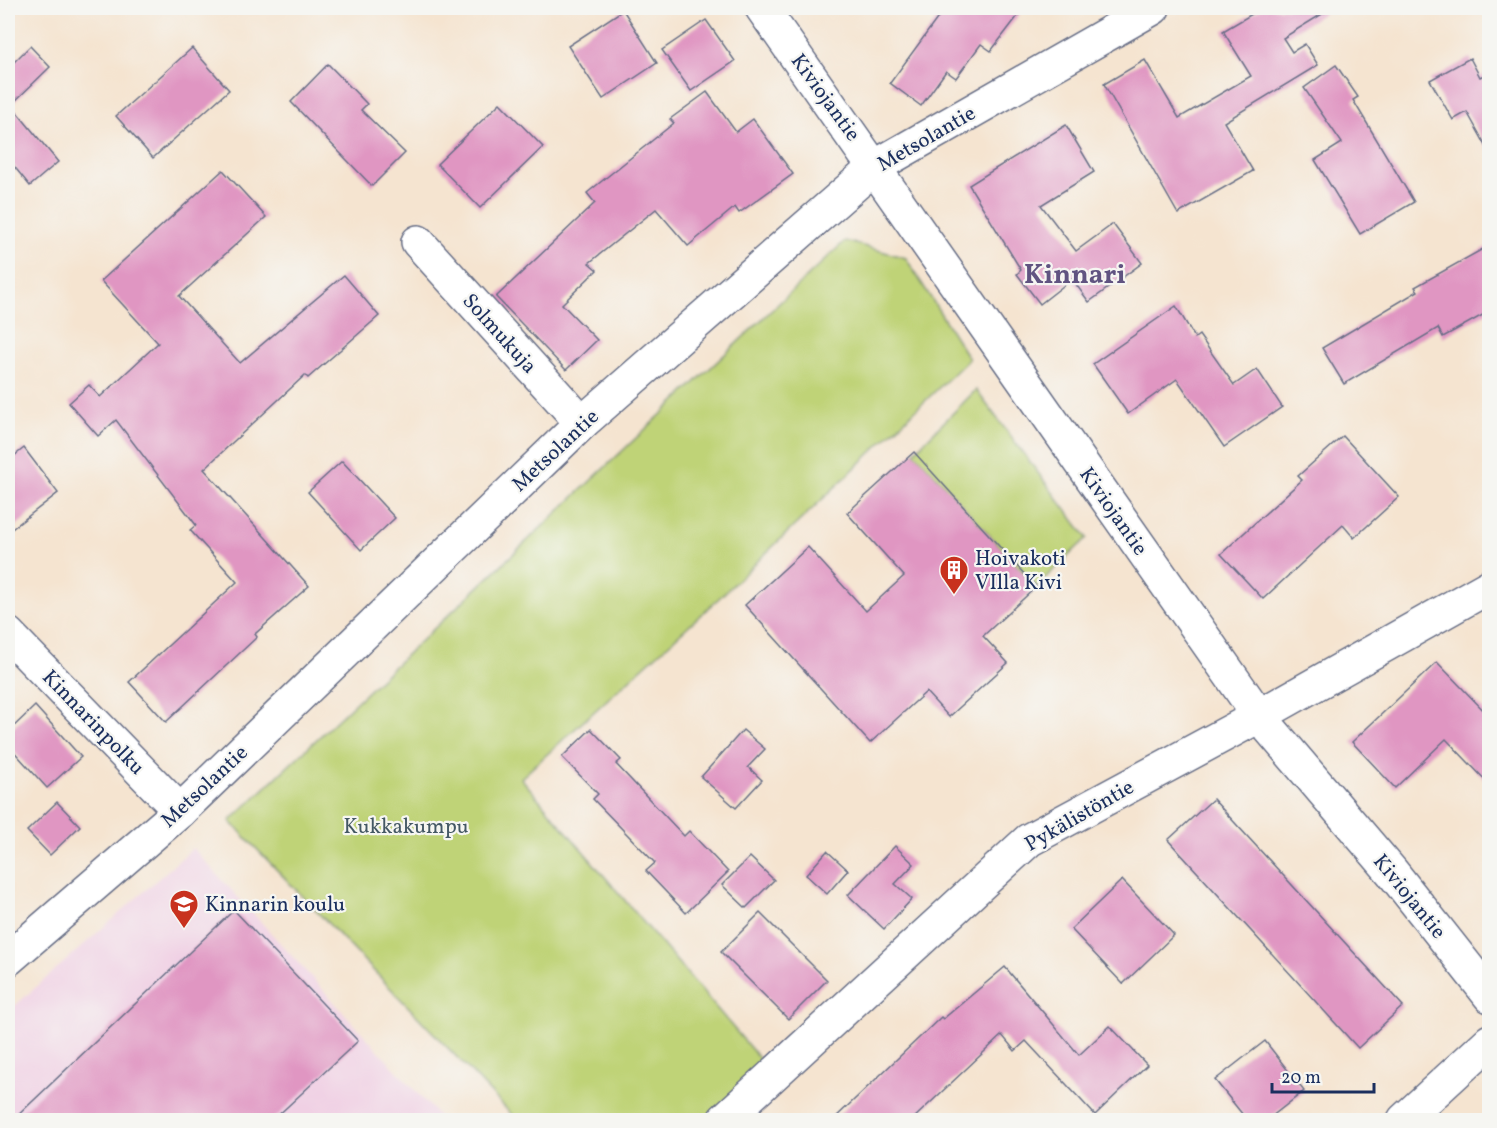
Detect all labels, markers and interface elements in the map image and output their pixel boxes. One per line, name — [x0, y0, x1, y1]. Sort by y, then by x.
street label: Kiviojantie — [783, 48, 866, 148]
street label: Metsolantie — [872, 99, 981, 179]
district label: Kinnari — [1024, 257, 1126, 295]
street label: Solmukuja — [455, 288, 543, 380]
street label: Metsolantie — [506, 403, 606, 499]
street label: Kiviojantie — [1072, 462, 1154, 562]
place label: Hoivakoti VIlla Kivi — [975, 545, 1066, 598]
building icon: Hoivakoti VIlla Kivi — [938, 554, 970, 596]
street label: Kinnarinpolku — [35, 664, 151, 782]
street label: Metsolantie — [155, 739, 255, 835]
street label: Pykälistöntie — [1020, 773, 1140, 859]
park label: Kukkakumpu — [343, 813, 469, 842]
street label: Kiviojantie — [1366, 848, 1452, 946]
school or university icon: Kinnarin koulu — [168, 888, 200, 930]
place label: Kinnarin koulu — [205, 891, 345, 920]
scale bar — [1272, 1056, 1374, 1094]
text: 20 m — [1281, 1066, 1321, 1091]

